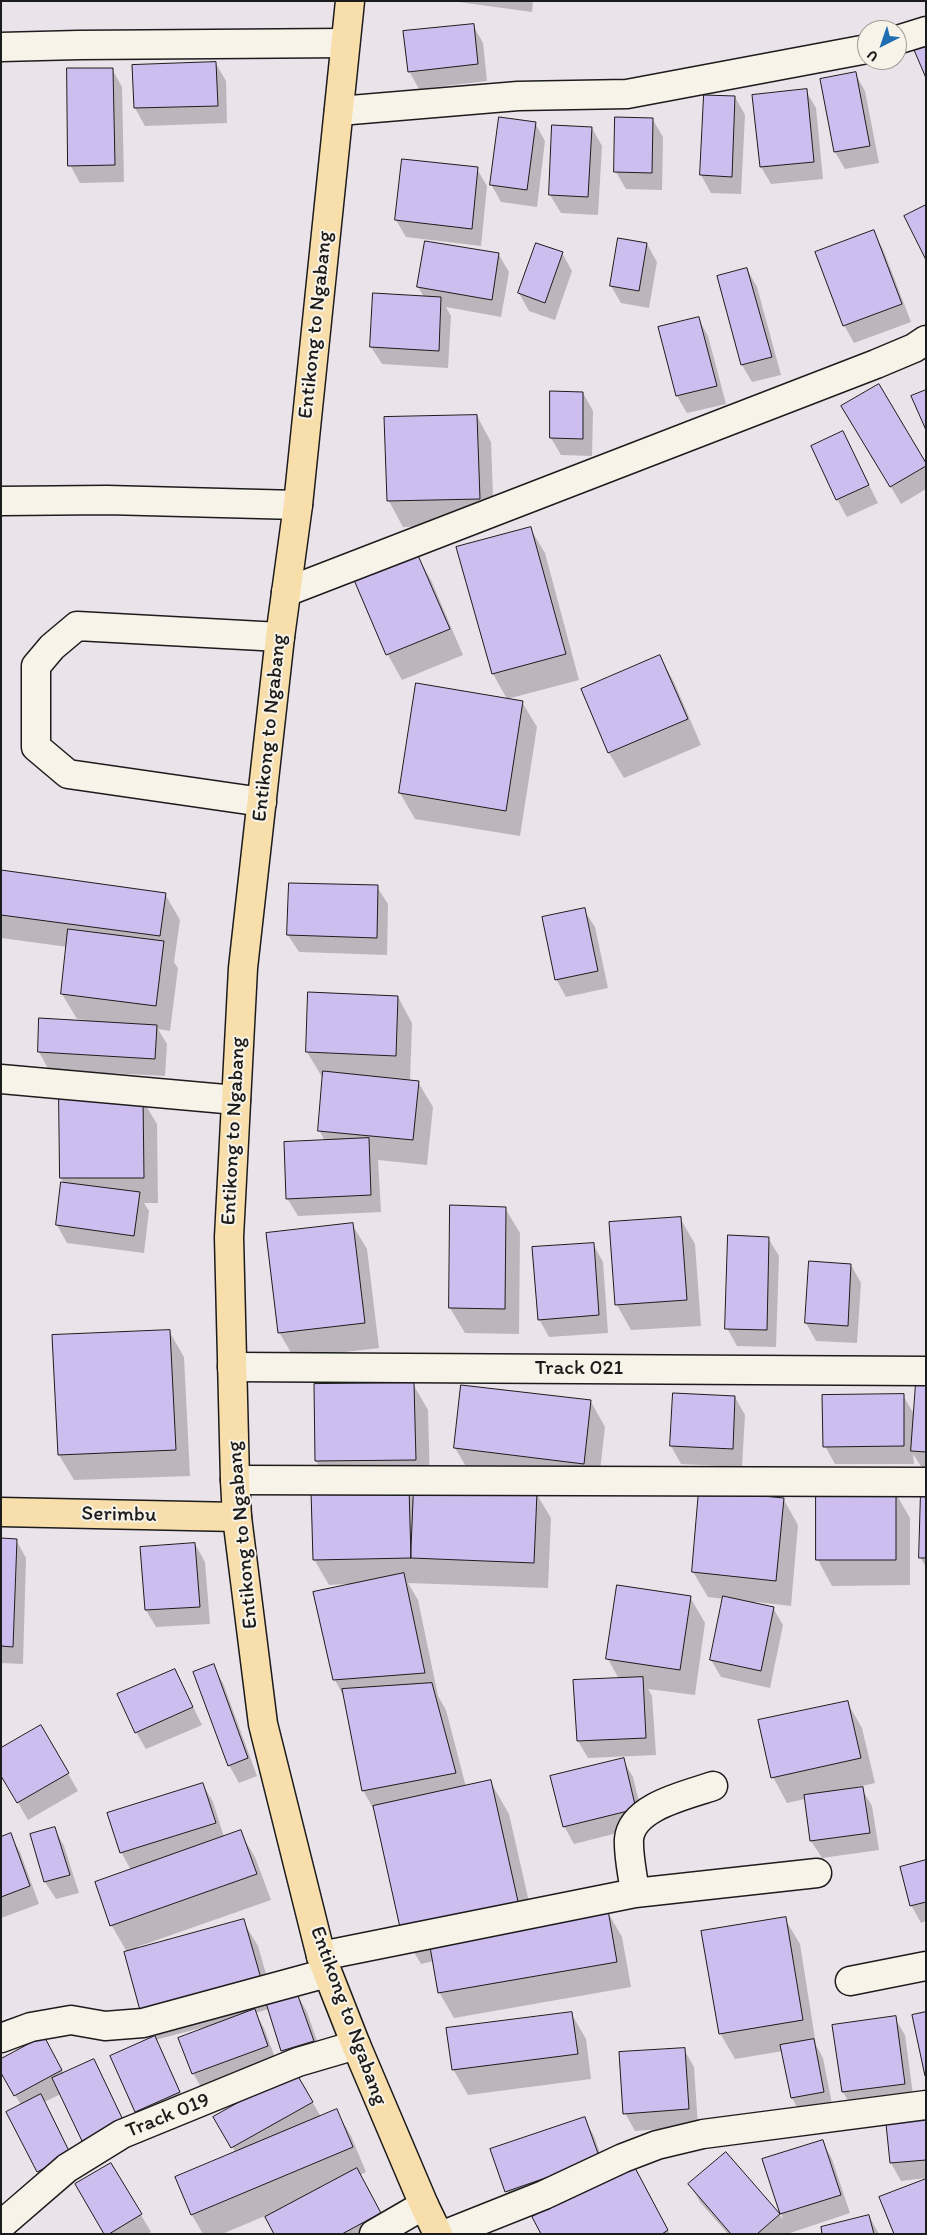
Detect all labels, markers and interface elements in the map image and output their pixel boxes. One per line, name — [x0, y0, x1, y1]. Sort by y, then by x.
north arrow — [857, 20, 907, 70]
text: U — [863, 46, 882, 65]
street label: Entikong to Ngabang — [294, 230, 338, 420]
street label: Entikong to Ngabang — [248, 633, 292, 823]
street label: Entikong to Ngabang — [216, 1036, 252, 1226]
street label: Track 021 — [535, 1356, 623, 1382]
street label: Entikong to Ngabang — [222, 1440, 264, 1630]
street label: Serimbu — [81, 1502, 157, 1528]
street label: Entikong to Ngabang — [304, 1923, 392, 2109]
street label: Track 019 — [122, 2088, 214, 2144]

